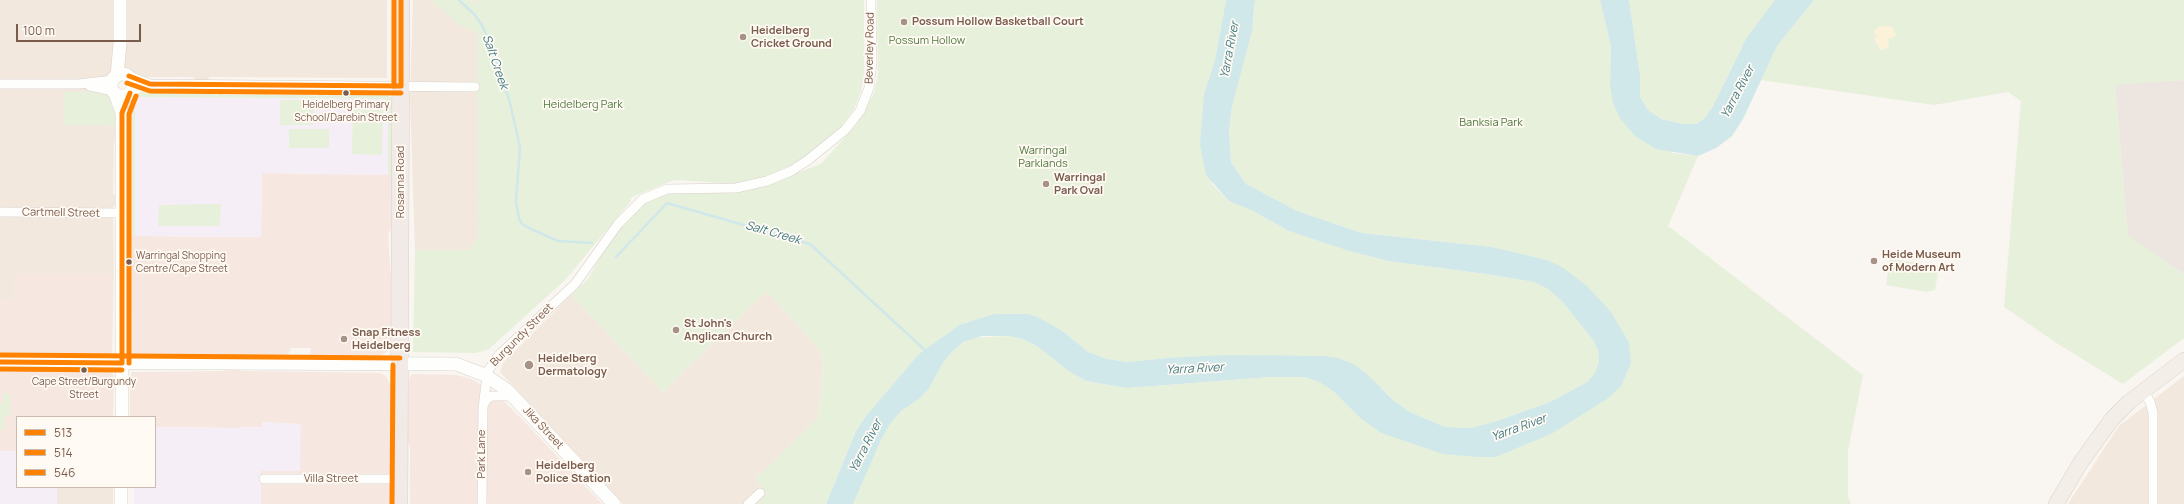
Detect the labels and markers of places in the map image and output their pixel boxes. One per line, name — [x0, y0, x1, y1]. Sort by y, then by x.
place label: Possum Hollow Basketball Court — [912, 15, 1084, 29]
marker: Possum Hollow Basketball Court — [899, 17, 909, 27]
place label: Heidelberg Cricket Ground — [751, 24, 832, 50]
marker: Heidelberg Cricket Ground — [738, 32, 748, 42]
marker: Heidelberg Primary School/Darebin Street — [341, 88, 351, 98]
place label: Heidelberg Primary School/Darebin Street — [295, 99, 397, 122]
place label: Warringal Park Oval — [1054, 171, 1106, 197]
marker: Warringal Park Oval — [1041, 179, 1051, 189]
place label: Heide Museum of Modern Art — [1882, 248, 1961, 274]
place label: Warringal Shopping Centre/Cape Street — [136, 250, 228, 274]
marker: Heide Museum of Modern Art — [1869, 256, 1879, 266]
marker: Warringal Shopping Centre/Cape Street — [124, 257, 134, 267]
place label: St John's Anglican Church — [684, 317, 772, 343]
marker: St John's Anglican Church — [671, 325, 681, 335]
place label: Snap Fitness Heidelberg — [352, 326, 420, 352]
marker: Snap Fitness Heidelberg — [339, 334, 349, 344]
place label: Heidelberg Dermatology — [538, 352, 607, 378]
marker: Heidelberg Dermatology — [523, 359, 535, 371]
marker: Cape Street/Burgundy Street — [79, 365, 89, 375]
place label: Cape Street/Burgundy Street — [32, 376, 136, 400]
place label: Heidelberg Police Station — [536, 459, 611, 485]
marker: Heidelberg Police Station — [523, 467, 533, 477]

